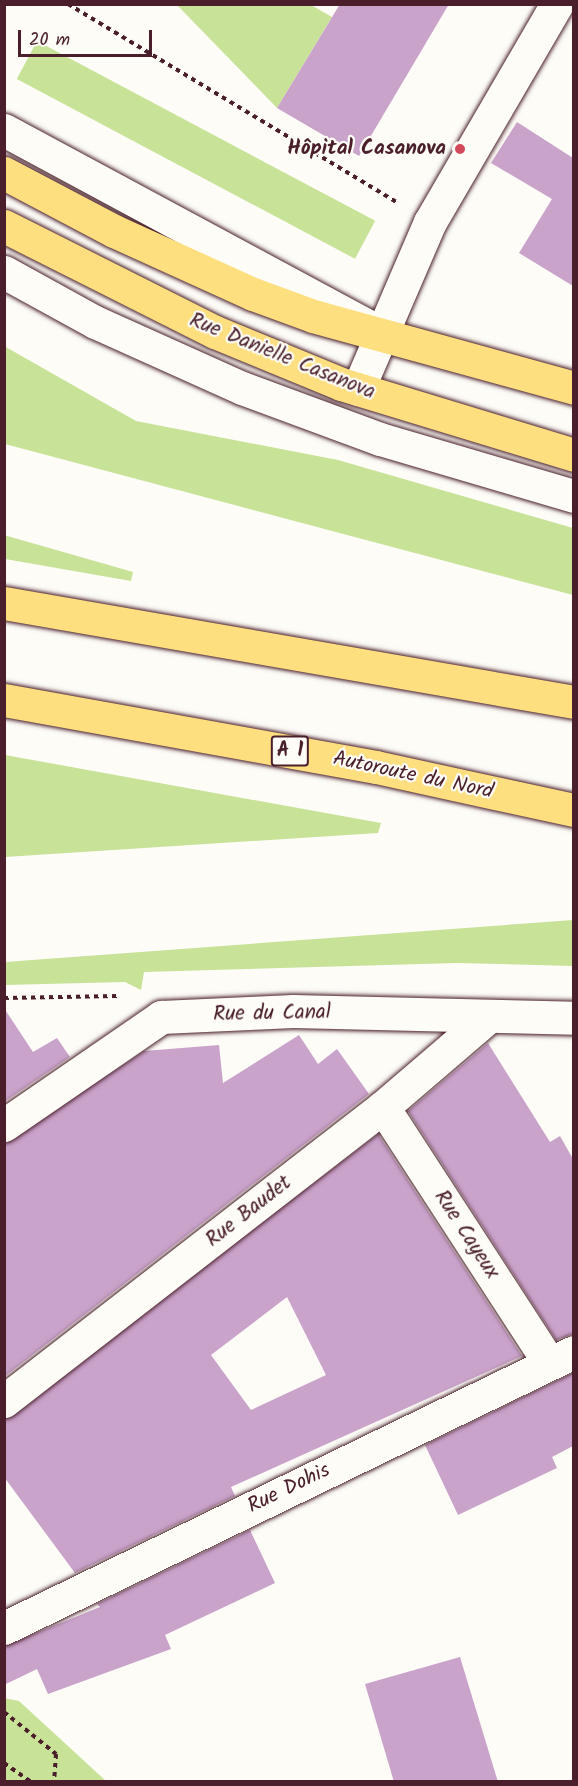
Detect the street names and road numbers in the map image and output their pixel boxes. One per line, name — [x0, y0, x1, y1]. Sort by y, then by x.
street label: Rue Danielle Casanova — [185, 308, 379, 406]
road number: A 1 — [270, 734, 310, 768]
street label: Autoroute du Nord — [331, 747, 495, 805]
street label: Rue du Canal — [213, 1000, 331, 1028]
street label: Rue Baudet — [201, 1171, 297, 1253]
street label: Rue Cayeux — [428, 1186, 504, 1284]
street label: Rue Dohis — [244, 1458, 334, 1520]

